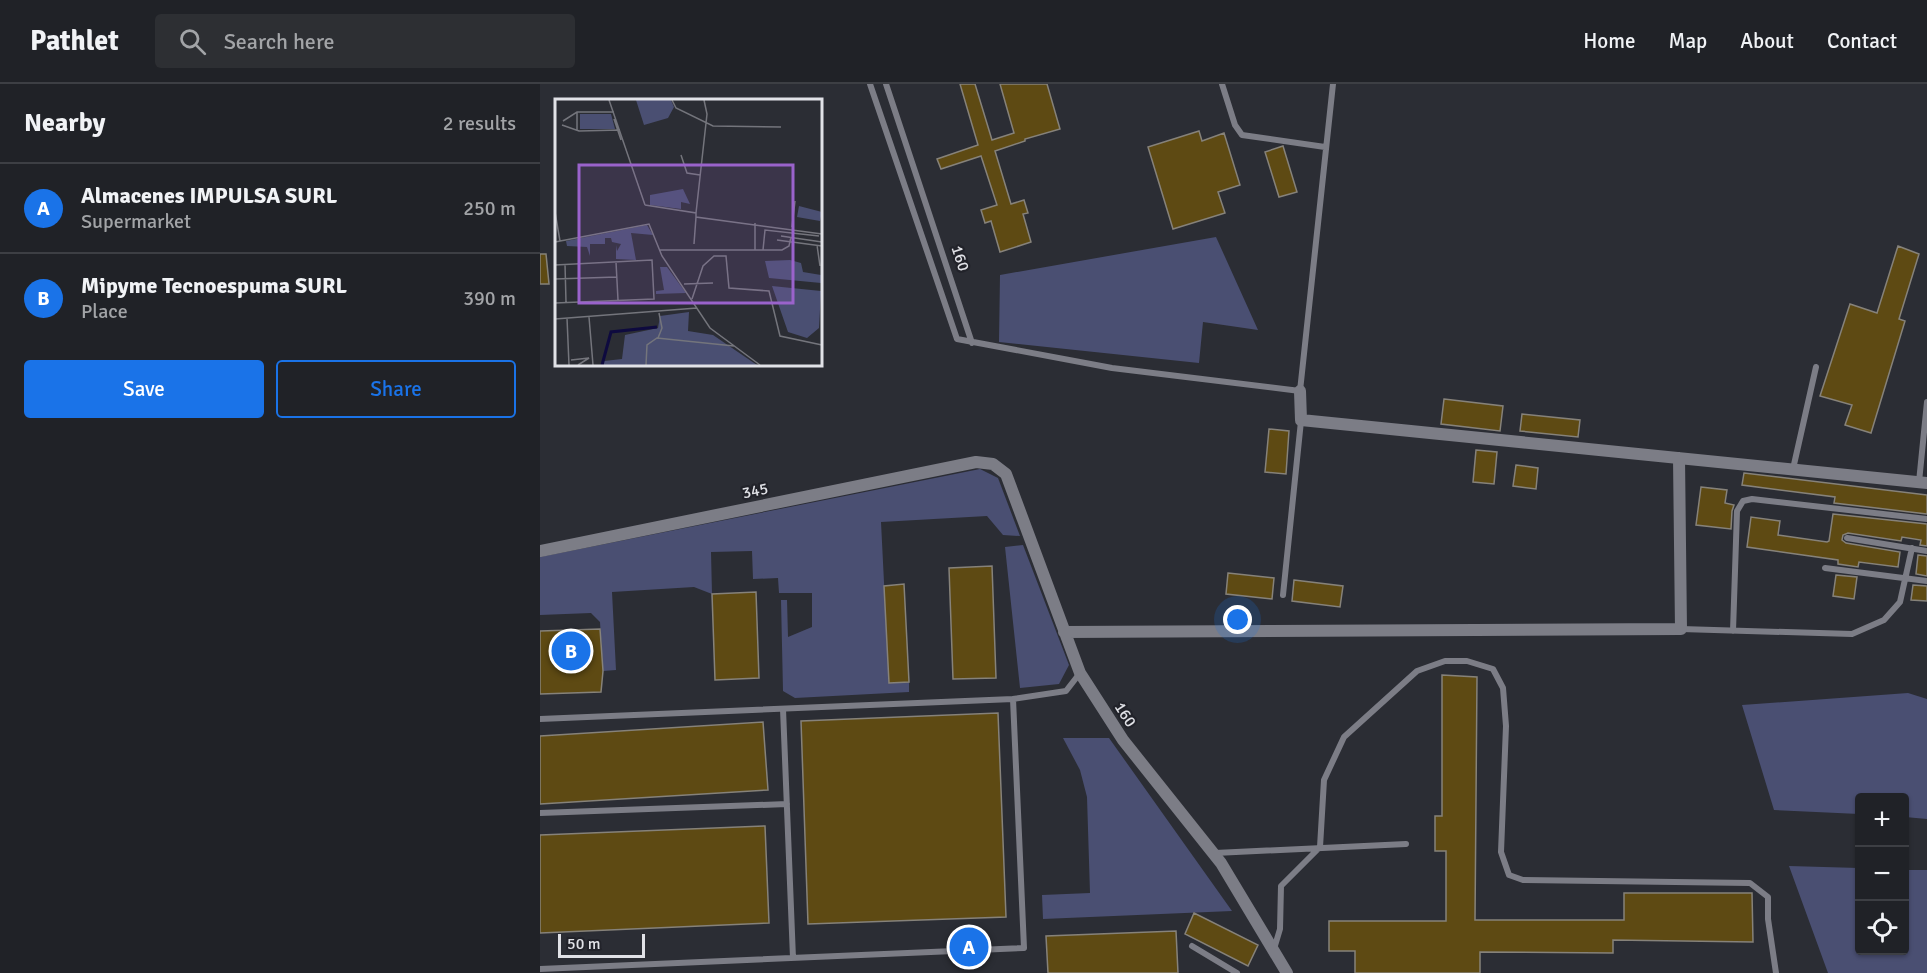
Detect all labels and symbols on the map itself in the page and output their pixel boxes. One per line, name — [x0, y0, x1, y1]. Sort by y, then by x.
inset map — [555, 99, 822, 366]
street label: 160 — [947, 243, 974, 274]
street label: 345 — [740, 479, 770, 503]
your location — [1223, 605, 1252, 634]
pin: B — [552, 628, 591, 674]
street label: 160 — [1110, 698, 1141, 731]
pin: A — [950, 924, 988, 970]
scale bar — [558, 931, 645, 958]

